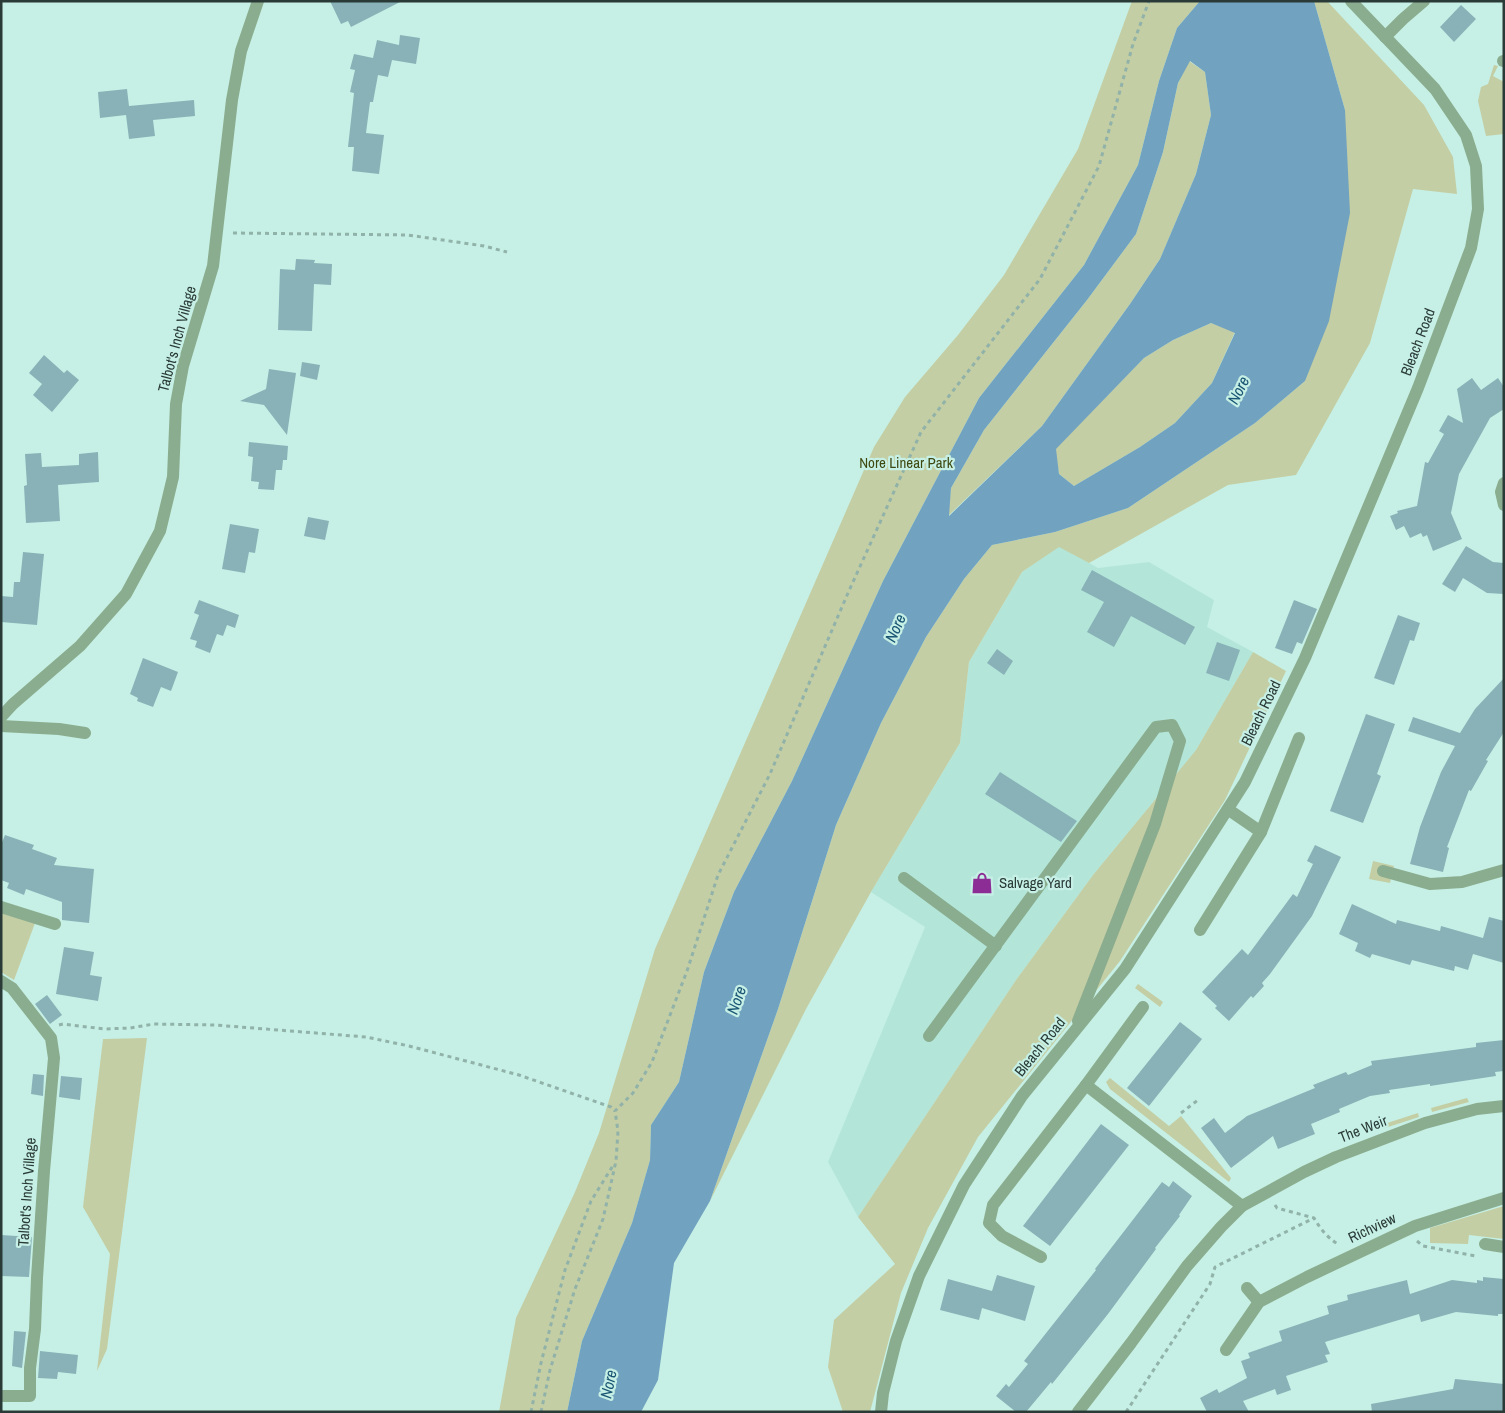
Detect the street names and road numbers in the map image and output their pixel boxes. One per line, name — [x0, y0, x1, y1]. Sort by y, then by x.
street label: Talbot's Inch Village — [152, 283, 201, 394]
street label: Bleach Road — [1395, 305, 1440, 378]
street label: Bleach Road — [1236, 677, 1285, 749]
street label: Bleach Road — [1009, 1013, 1070, 1081]
street label: The Weir — [1336, 1110, 1390, 1147]
street label: Talbot's Inch Village — [12, 1137, 41, 1247]
street label: Richview — [1344, 1207, 1399, 1248]

